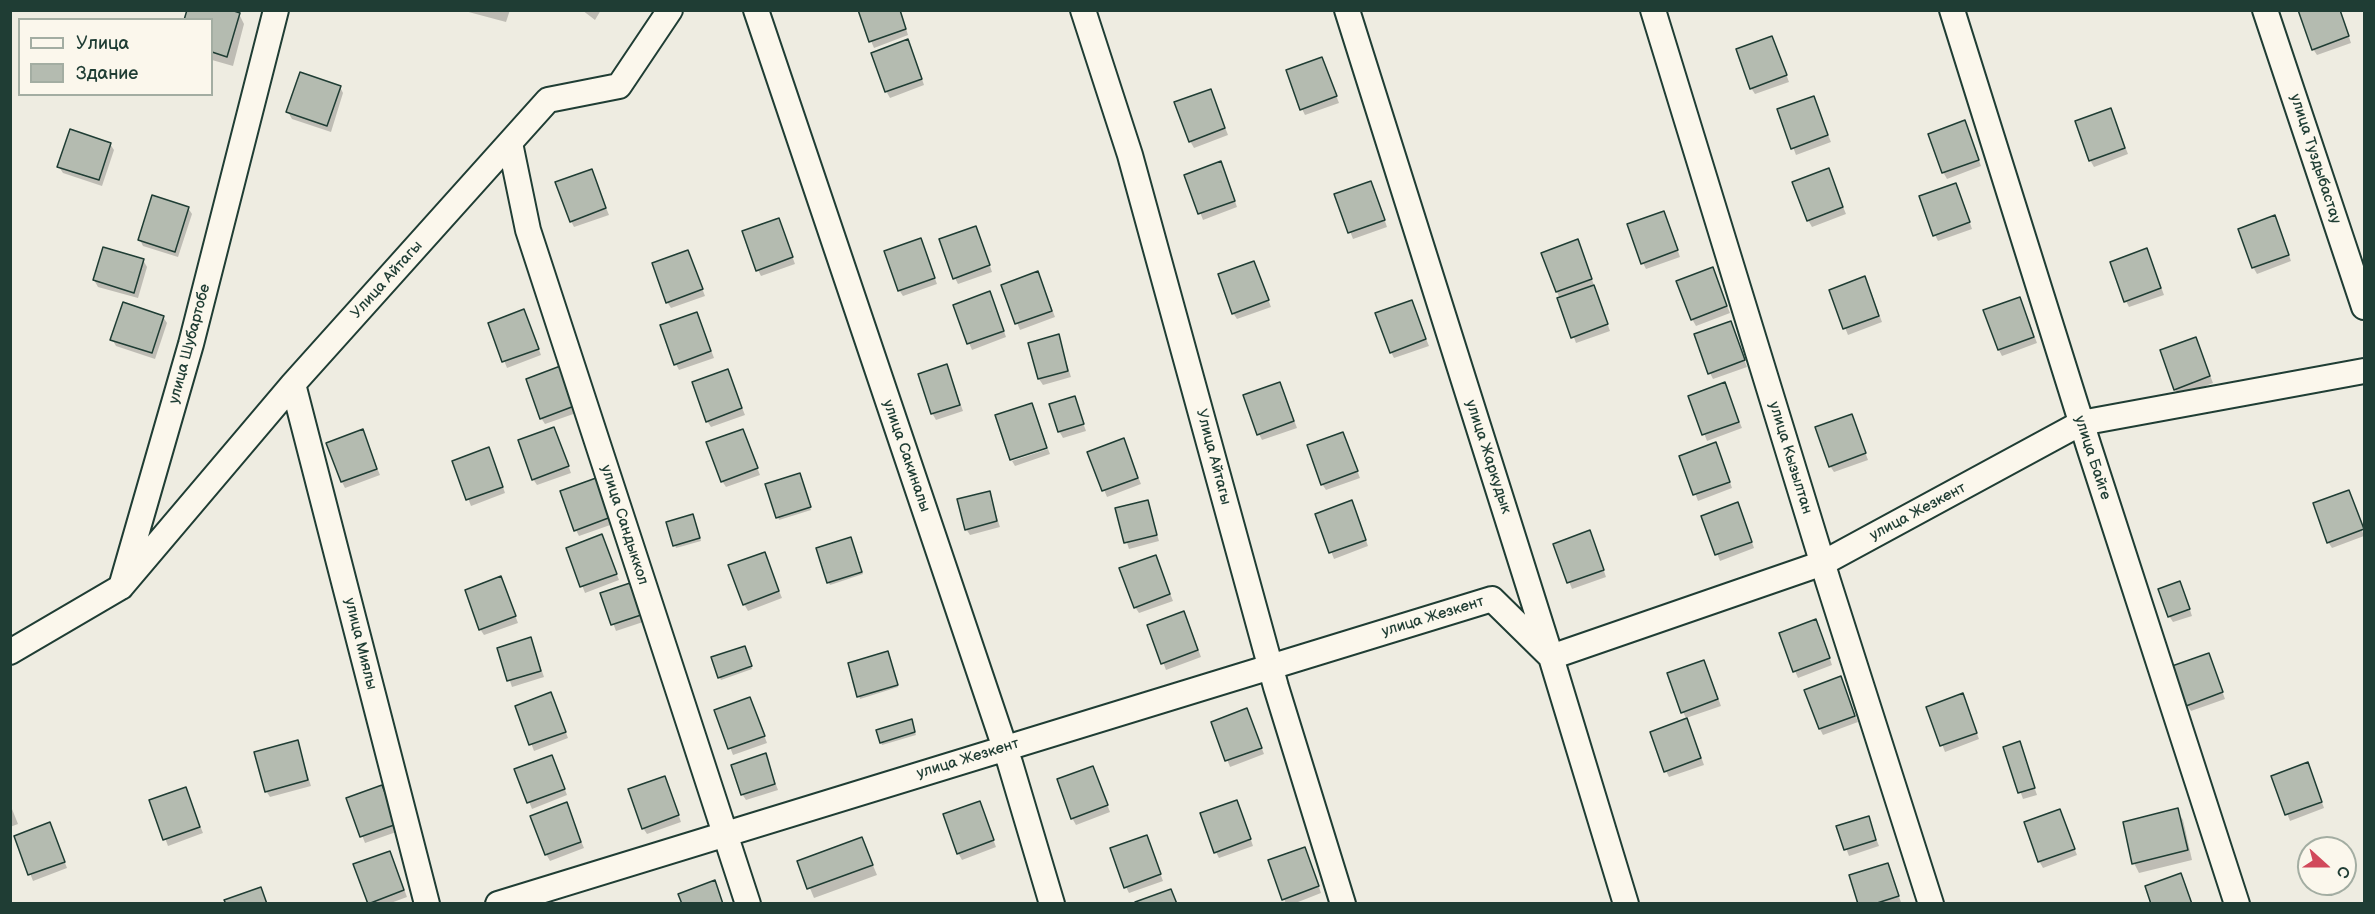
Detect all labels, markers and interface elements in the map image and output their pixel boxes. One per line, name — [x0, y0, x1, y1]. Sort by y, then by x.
legend — [18, 18, 213, 96]
text: Улица — [76, 33, 129, 54]
text: Здание — [76, 63, 138, 84]
street label: улица Туздыбастау — [2286, 92, 2344, 226]
street label: Улица Айтагы — [347, 237, 427, 323]
street label: улица Шубартобе — [165, 282, 215, 406]
street label: улица Сакиналы — [878, 397, 934, 515]
street label: улица Жаркудык — [1461, 398, 1515, 516]
street label: улица Кызылтан — [1764, 400, 1816, 516]
street label: Улица Айтагы — [1192, 407, 1234, 507]
street label: улица Байге — [2070, 414, 2114, 502]
street label: улица Сандыккол — [596, 463, 652, 587]
street label: улица Жезкент — [1867, 479, 1969, 545]
street label: улица Жезкент — [1380, 593, 1486, 641]
street label: улица Миялы — [340, 596, 380, 692]
street label: улица Жезкент — [915, 735, 1021, 783]
north arrow — [2297, 836, 2357, 896]
text: С — [2332, 863, 2353, 881]

